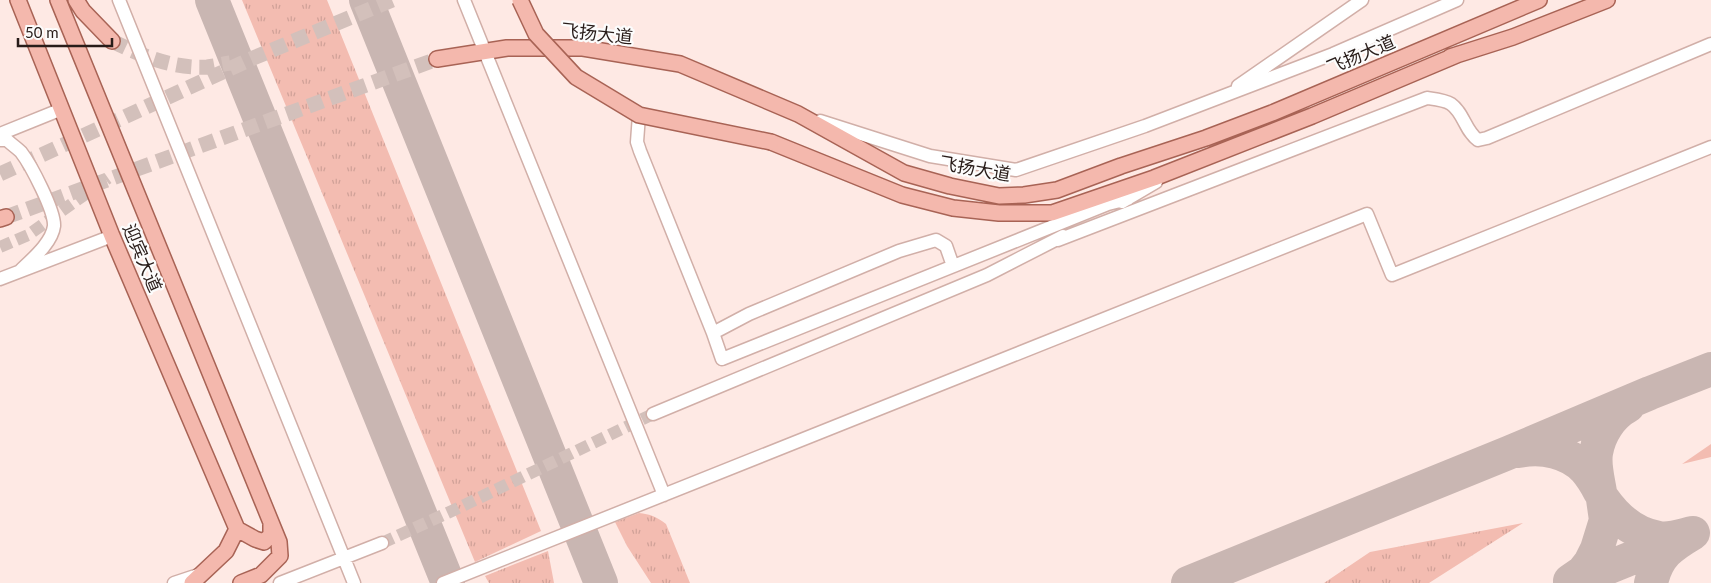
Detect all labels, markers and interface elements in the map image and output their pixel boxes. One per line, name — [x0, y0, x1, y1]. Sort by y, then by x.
scale bar — [18, 15, 111, 47]
street label: 飞扬大道 — [560, 18, 634, 48]
text: 50 m — [25, 23, 59, 41]
street label: 飞扬大道 — [1323, 30, 1398, 78]
street label: 飞扬大道 — [938, 151, 1013, 185]
street label: 迎宾大道 — [119, 220, 167, 295]

